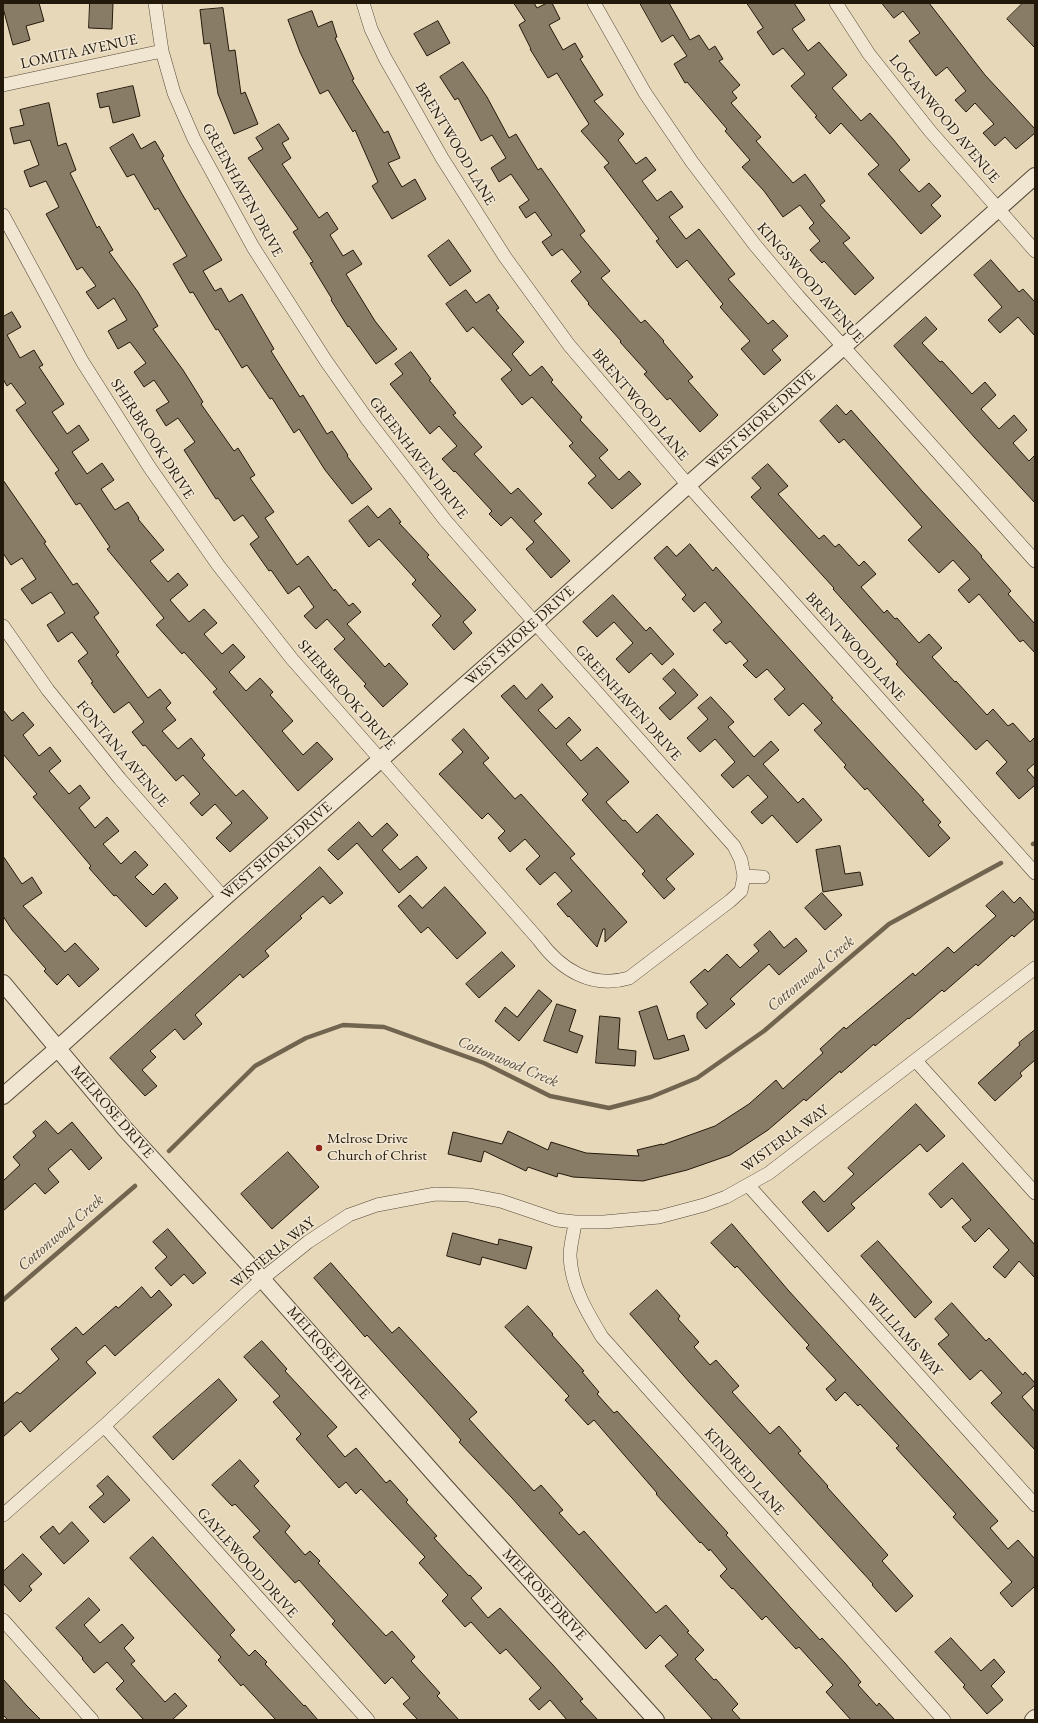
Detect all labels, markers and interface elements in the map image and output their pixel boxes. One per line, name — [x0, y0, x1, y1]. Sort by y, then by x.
street label: LOMITA AVENUE — [19, 31, 139, 73]
street label: LOGANWOOD AVENUE — [885, 51, 1003, 187]
street label: BRENTWOOD LANE — [411, 79, 499, 209]
street label: GREENHAVEN DRIVE — [198, 120, 286, 260]
street label: KINGSWOOD AVENUE — [753, 219, 867, 347]
street label: BRENTWOOD LANE — [588, 345, 692, 465]
street label: WEST SHORE DRIVE — [703, 366, 819, 474]
street label: SHERBROOK DRIVE — [106, 376, 198, 502]
street label: GREENHAVEN DRIVE — [365, 393, 471, 523]
street label: WEST SHORE DRIVE — [462, 582, 578, 690]
street label: BRENTWOOD LANE — [801, 589, 909, 705]
street label: SHERBROOK DRIVE — [293, 636, 399, 754]
street label: GREENHAVEN DRIVE — [571, 641, 685, 765]
street label: FONTANA AVENUE — [72, 697, 172, 811]
street label: WEST SHORE DRIVE — [218, 798, 336, 904]
water label: Cottonwood Creek — [764, 932, 858, 1016]
water label: Cottonwood Creek — [455, 1032, 561, 1092]
street label: MELROSE DRIVE — [67, 1062, 157, 1162]
street label: WISTERIA WAY — [738, 1101, 832, 1177]
place label: Melrose Drive Church of Christ — [327, 1130, 427, 1165]
marker: Melrose Drive Church of Christ — [314, 1143, 324, 1153]
water label: Cottonwood Creek — [14, 1190, 108, 1276]
street label: WISTERIA WAY — [227, 1214, 319, 1292]
street label: WILLIAMS WAY — [862, 1290, 946, 1380]
street label: MELROSE DRIVE — [283, 1303, 373, 1403]
street label: KINDRED LANE — [700, 1425, 788, 1519]
street label: GAYLEWOOD DRIVE — [193, 1504, 301, 1622]
street label: MELROSE DRIVE — [498, 1546, 590, 1644]

